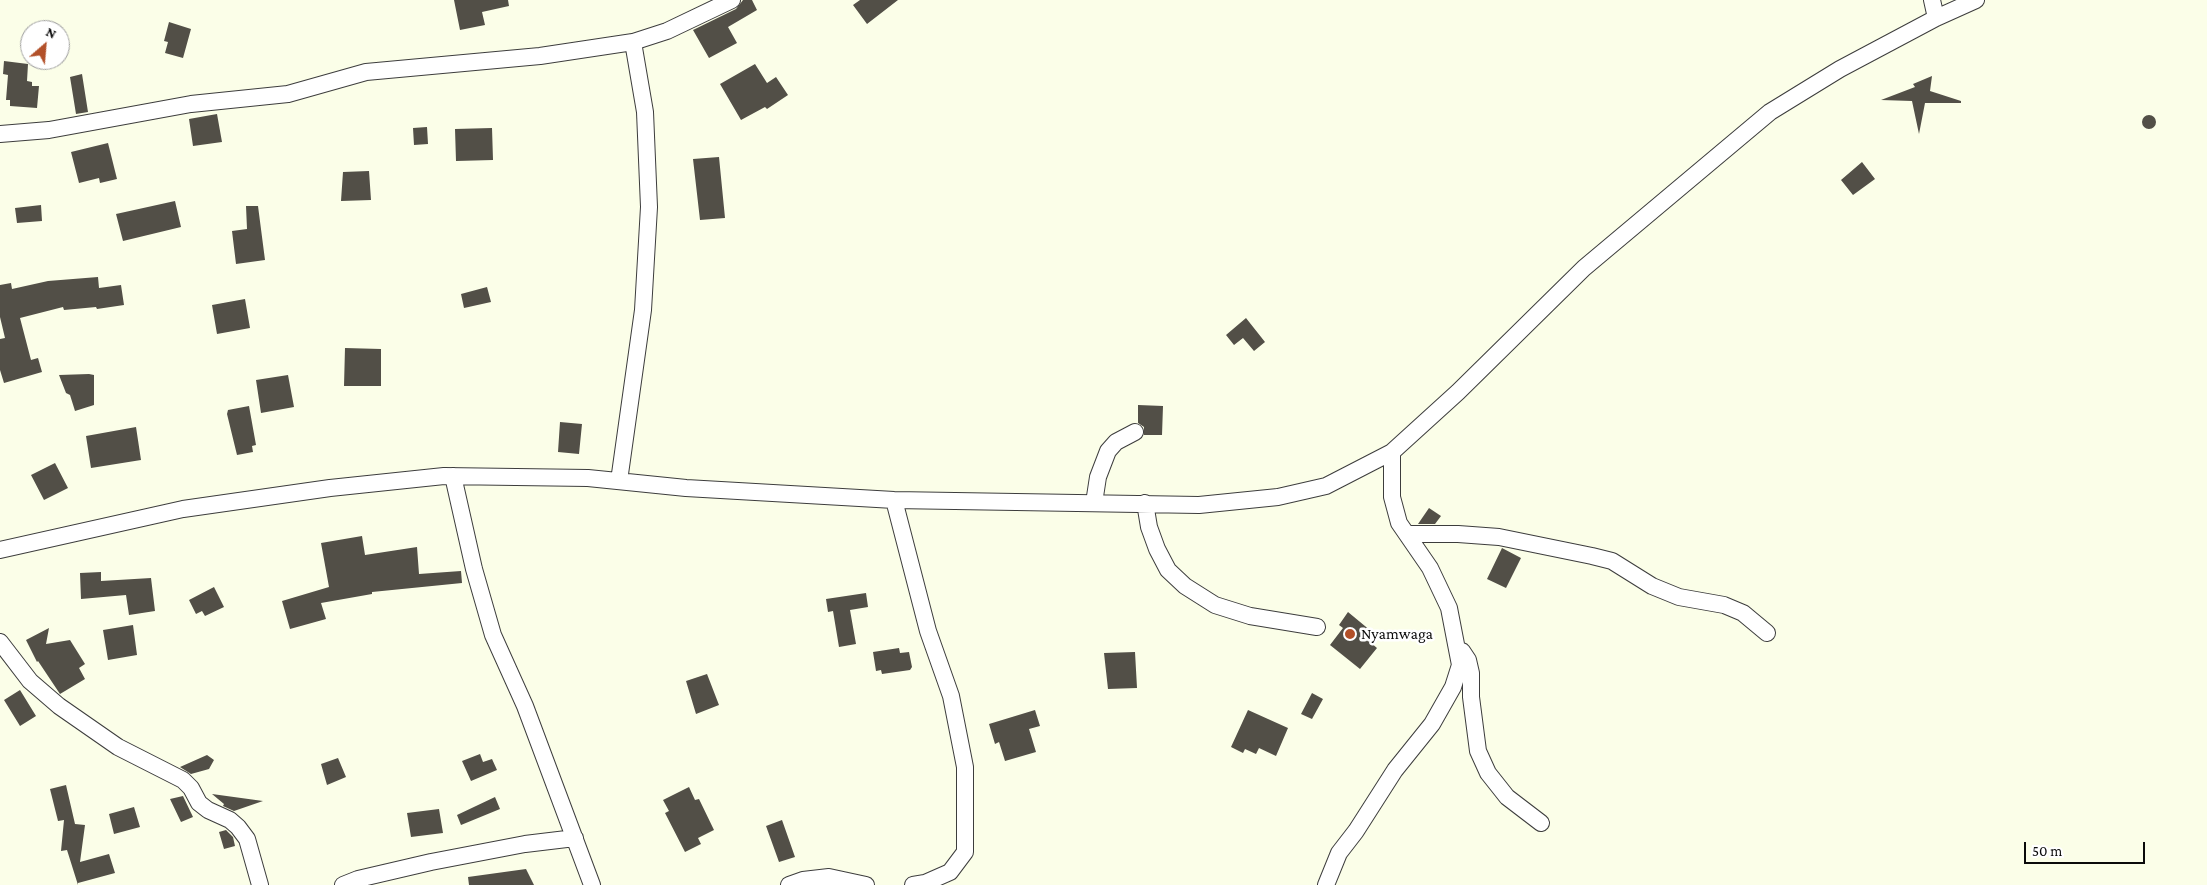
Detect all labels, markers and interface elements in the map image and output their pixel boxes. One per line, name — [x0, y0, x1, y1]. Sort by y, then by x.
north arrow — [20, 20, 70, 70]
text: N — [43, 23, 59, 42]
place label: Nyamwaga — [1361, 624, 1433, 644]
marker: Nyamwaga — [1343, 627, 1357, 641]
scale bar — [2027, 832, 2148, 864]
text: 50 m — [2032, 843, 2062, 859]

